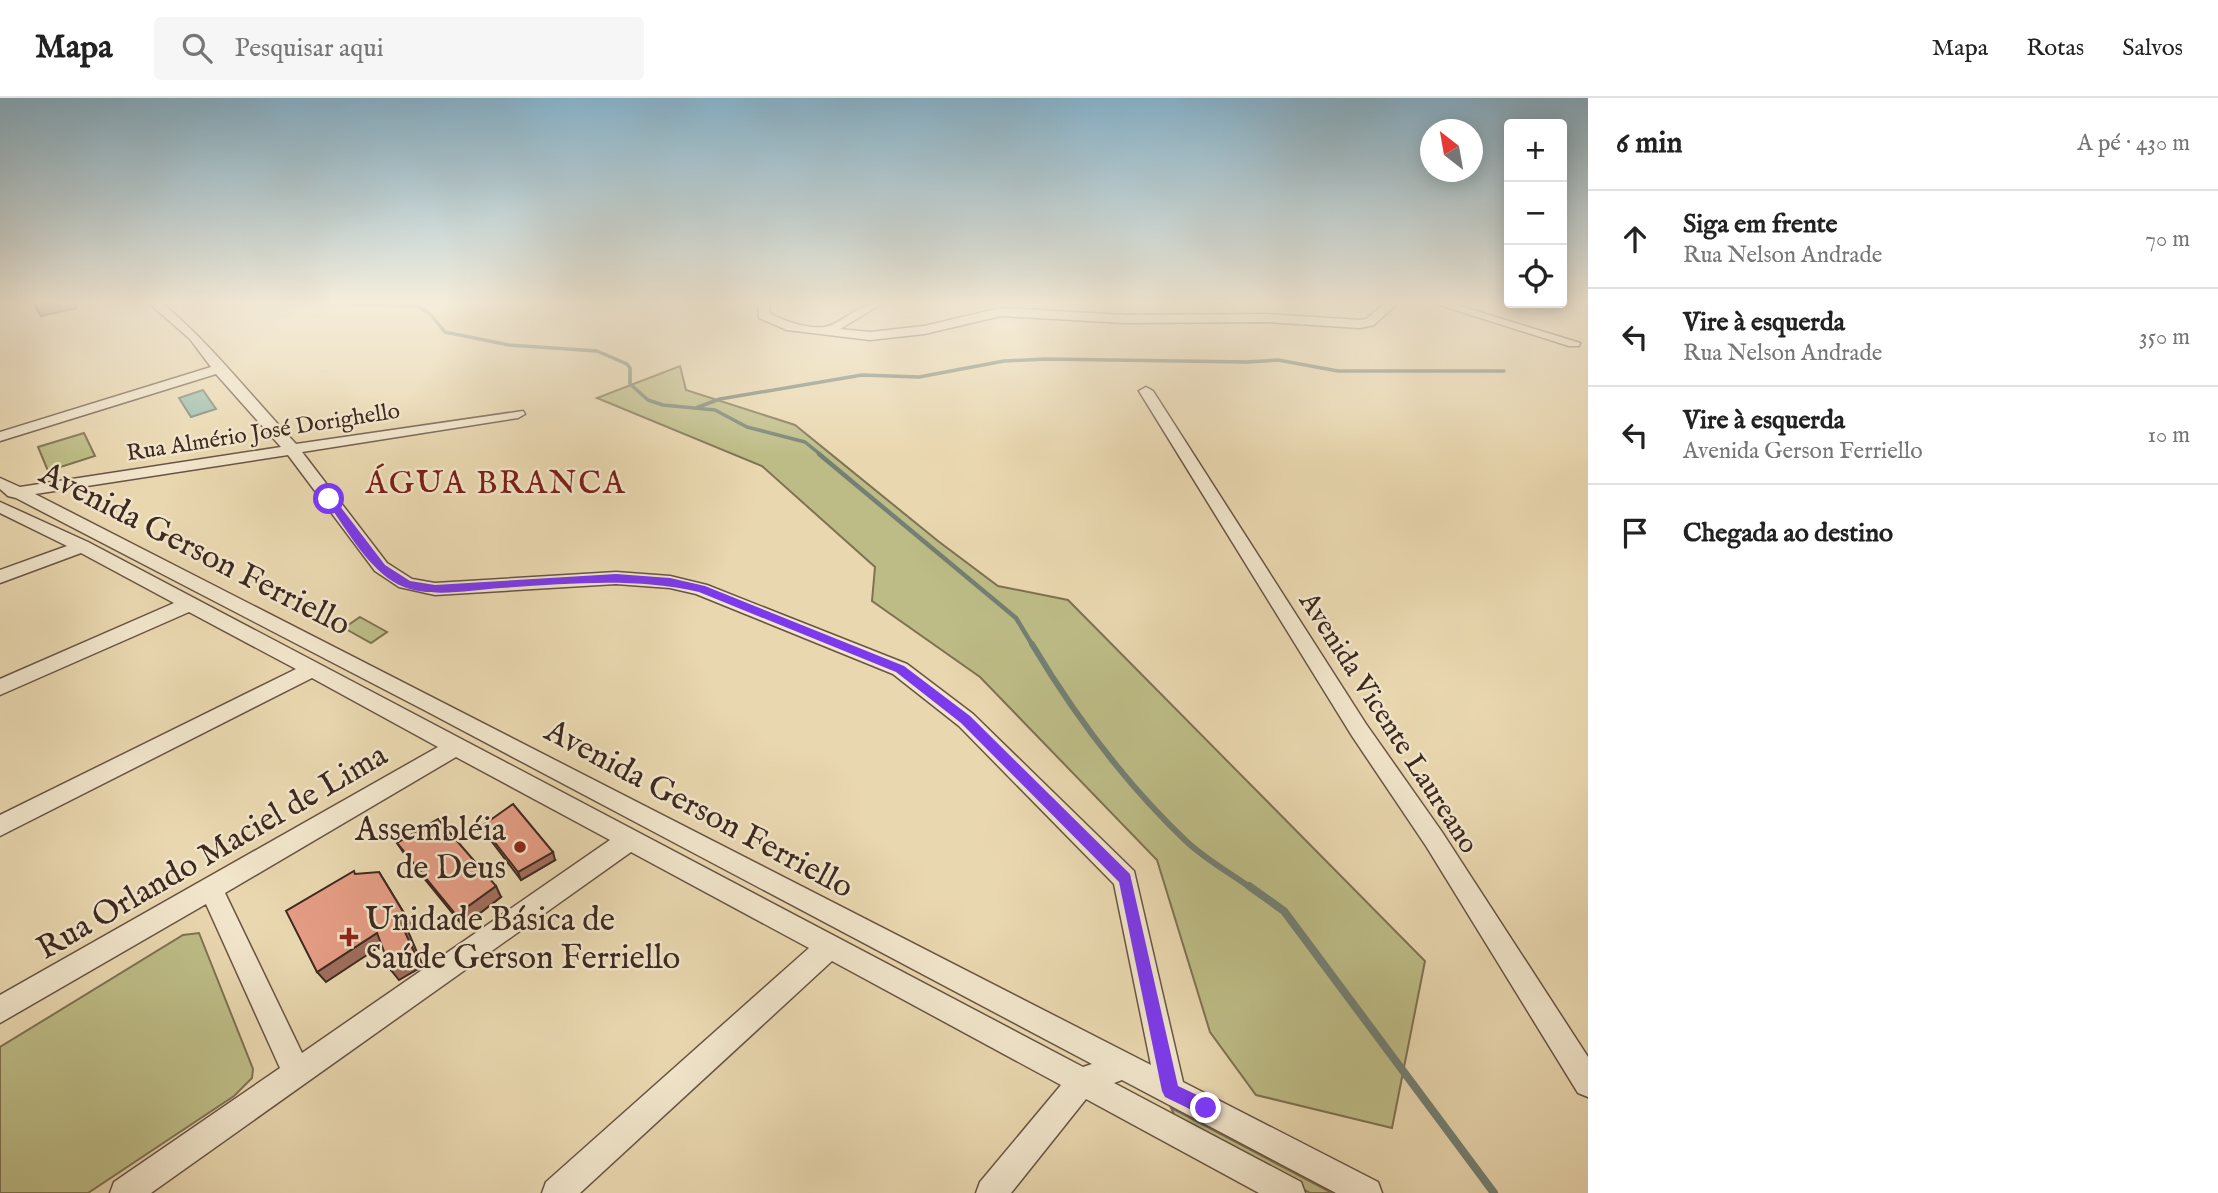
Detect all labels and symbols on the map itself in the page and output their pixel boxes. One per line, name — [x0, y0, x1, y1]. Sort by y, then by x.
north arrow — [1420, 119, 1483, 182]
street label: Rua Almério José Dorighello — [124, 397, 402, 468]
street label: Avenida Gerson Ferriello — [31, 452, 357, 646]
district label: ÁGUA BRANCA — [364, 463, 627, 505]
route start — [313, 483, 344, 514]
street label: Avenida Vicente Laureano — [1290, 585, 1486, 861]
street label: Avenida Gerson Ferriello — [536, 710, 860, 909]
street label: Rua Orlando Maciel de Lima — [30, 735, 396, 970]
place label: Assembléia de Deus — [354, 810, 507, 890]
marker: Assembléia de Deus — [512, 839, 528, 855]
place label: Unidade Básica de Saúde Gerson Ferriello — [365, 900, 680, 980]
marker: Unidade Básica de Saúde Gerson Ferriello — [339, 927, 359, 947]
route end — [1190, 1092, 1221, 1123]

